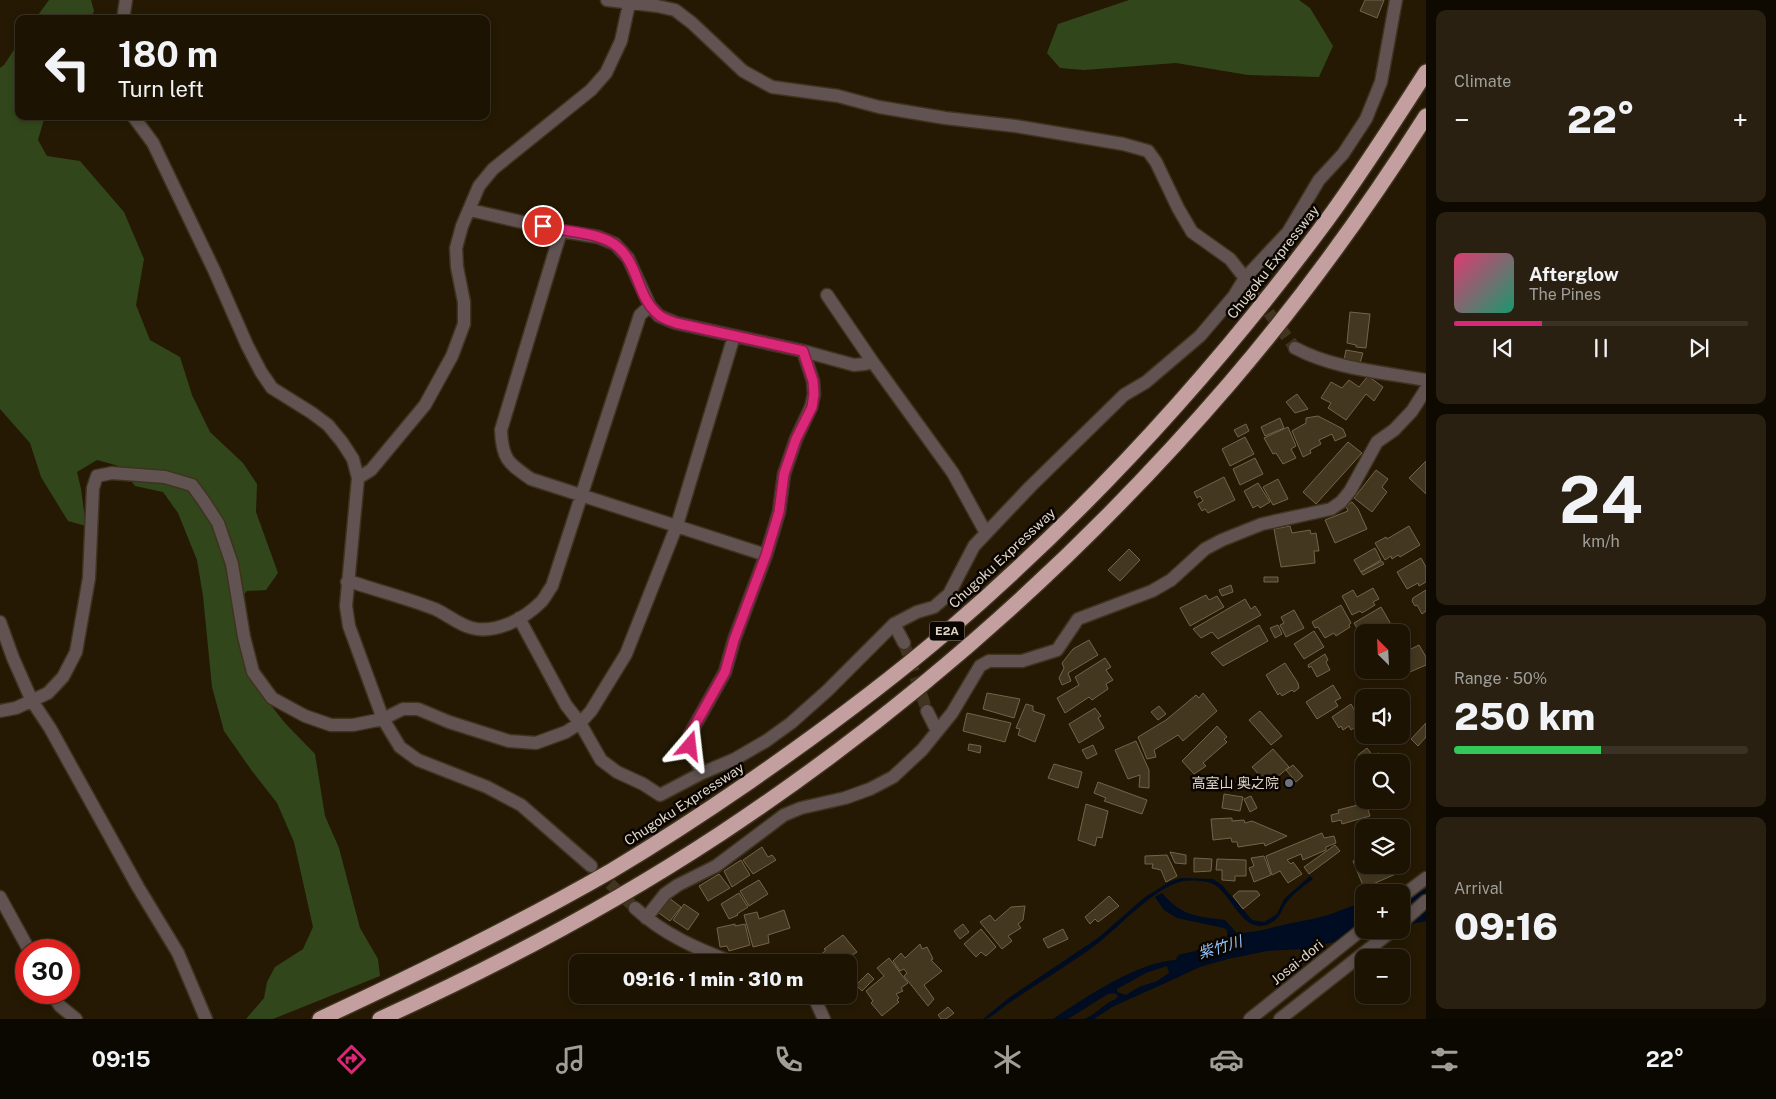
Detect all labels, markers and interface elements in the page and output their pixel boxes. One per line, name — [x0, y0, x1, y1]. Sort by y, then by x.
text: 180 m — [118, 34, 218, 75]
icon: left — [35, 35, 100, 100]
text: Climate — [1454, 72, 1511, 91]
text: Turn left — [118, 76, 204, 102]
text: 22° — [1567, 97, 1635, 142]
text: − — [1454, 103, 1470, 136]
text: + — [1732, 103, 1748, 136]
street label: Chugoku Expressway — [1224, 202, 1323, 322]
pin — [522, 205, 564, 247]
icon: arrive — [529, 212, 557, 240]
text: Afterglow — [1529, 263, 1619, 285]
text: The Pines — [1529, 285, 1601, 304]
icon: previous — [1489, 334, 1517, 362]
icon: pause — [1587, 334, 1615, 362]
icon: next — [1685, 334, 1713, 362]
text: 24 — [1559, 461, 1643, 538]
street label: Chugoku Expressway — [946, 504, 1059, 611]
text: km/h — [1582, 532, 1620, 551]
road number: E2A — [930, 622, 964, 640]
north arrow — [1355, 624, 1410, 679]
map controls — [1355, 624, 1410, 1004]
text: Range · 50% — [1454, 669, 1547, 688]
button: sound — [1355, 689, 1410, 744]
text: 250 km — [1454, 694, 1595, 739]
position arrow — [663, 719, 715, 771]
button: search — [1355, 754, 1410, 809]
street label: Chugoku Expressway — [621, 759, 747, 849]
place label: 高室山 奥之院 — [1192, 775, 1279, 791]
marker: 高室山 奥之院 — [1283, 777, 1295, 789]
button: layers — [1355, 819, 1410, 874]
text: Arrival — [1454, 879, 1503, 898]
button: + — [1355, 884, 1410, 939]
text: 09:16 — [1454, 904, 1558, 949]
water label: 紫竹川 — [1196, 932, 1246, 962]
street label: Josai-dori — [1268, 936, 1326, 988]
speed limit sign: 30 — [15, 939, 80, 1004]
button: − — [1355, 949, 1410, 1004]
text: 09:16 · 1 min · 310 m — [623, 968, 803, 990]
icon: directions — [334, 1042, 369, 1077]
icon: music — [553, 1042, 588, 1077]
icon: phone — [771, 1042, 806, 1077]
icon: climate — [990, 1042, 1025, 1077]
icon: car — [1209, 1042, 1244, 1077]
icon: filters — [1427, 1042, 1462, 1077]
text: 09:15 — [92, 1046, 151, 1072]
text: 22° — [1646, 1046, 1684, 1072]

